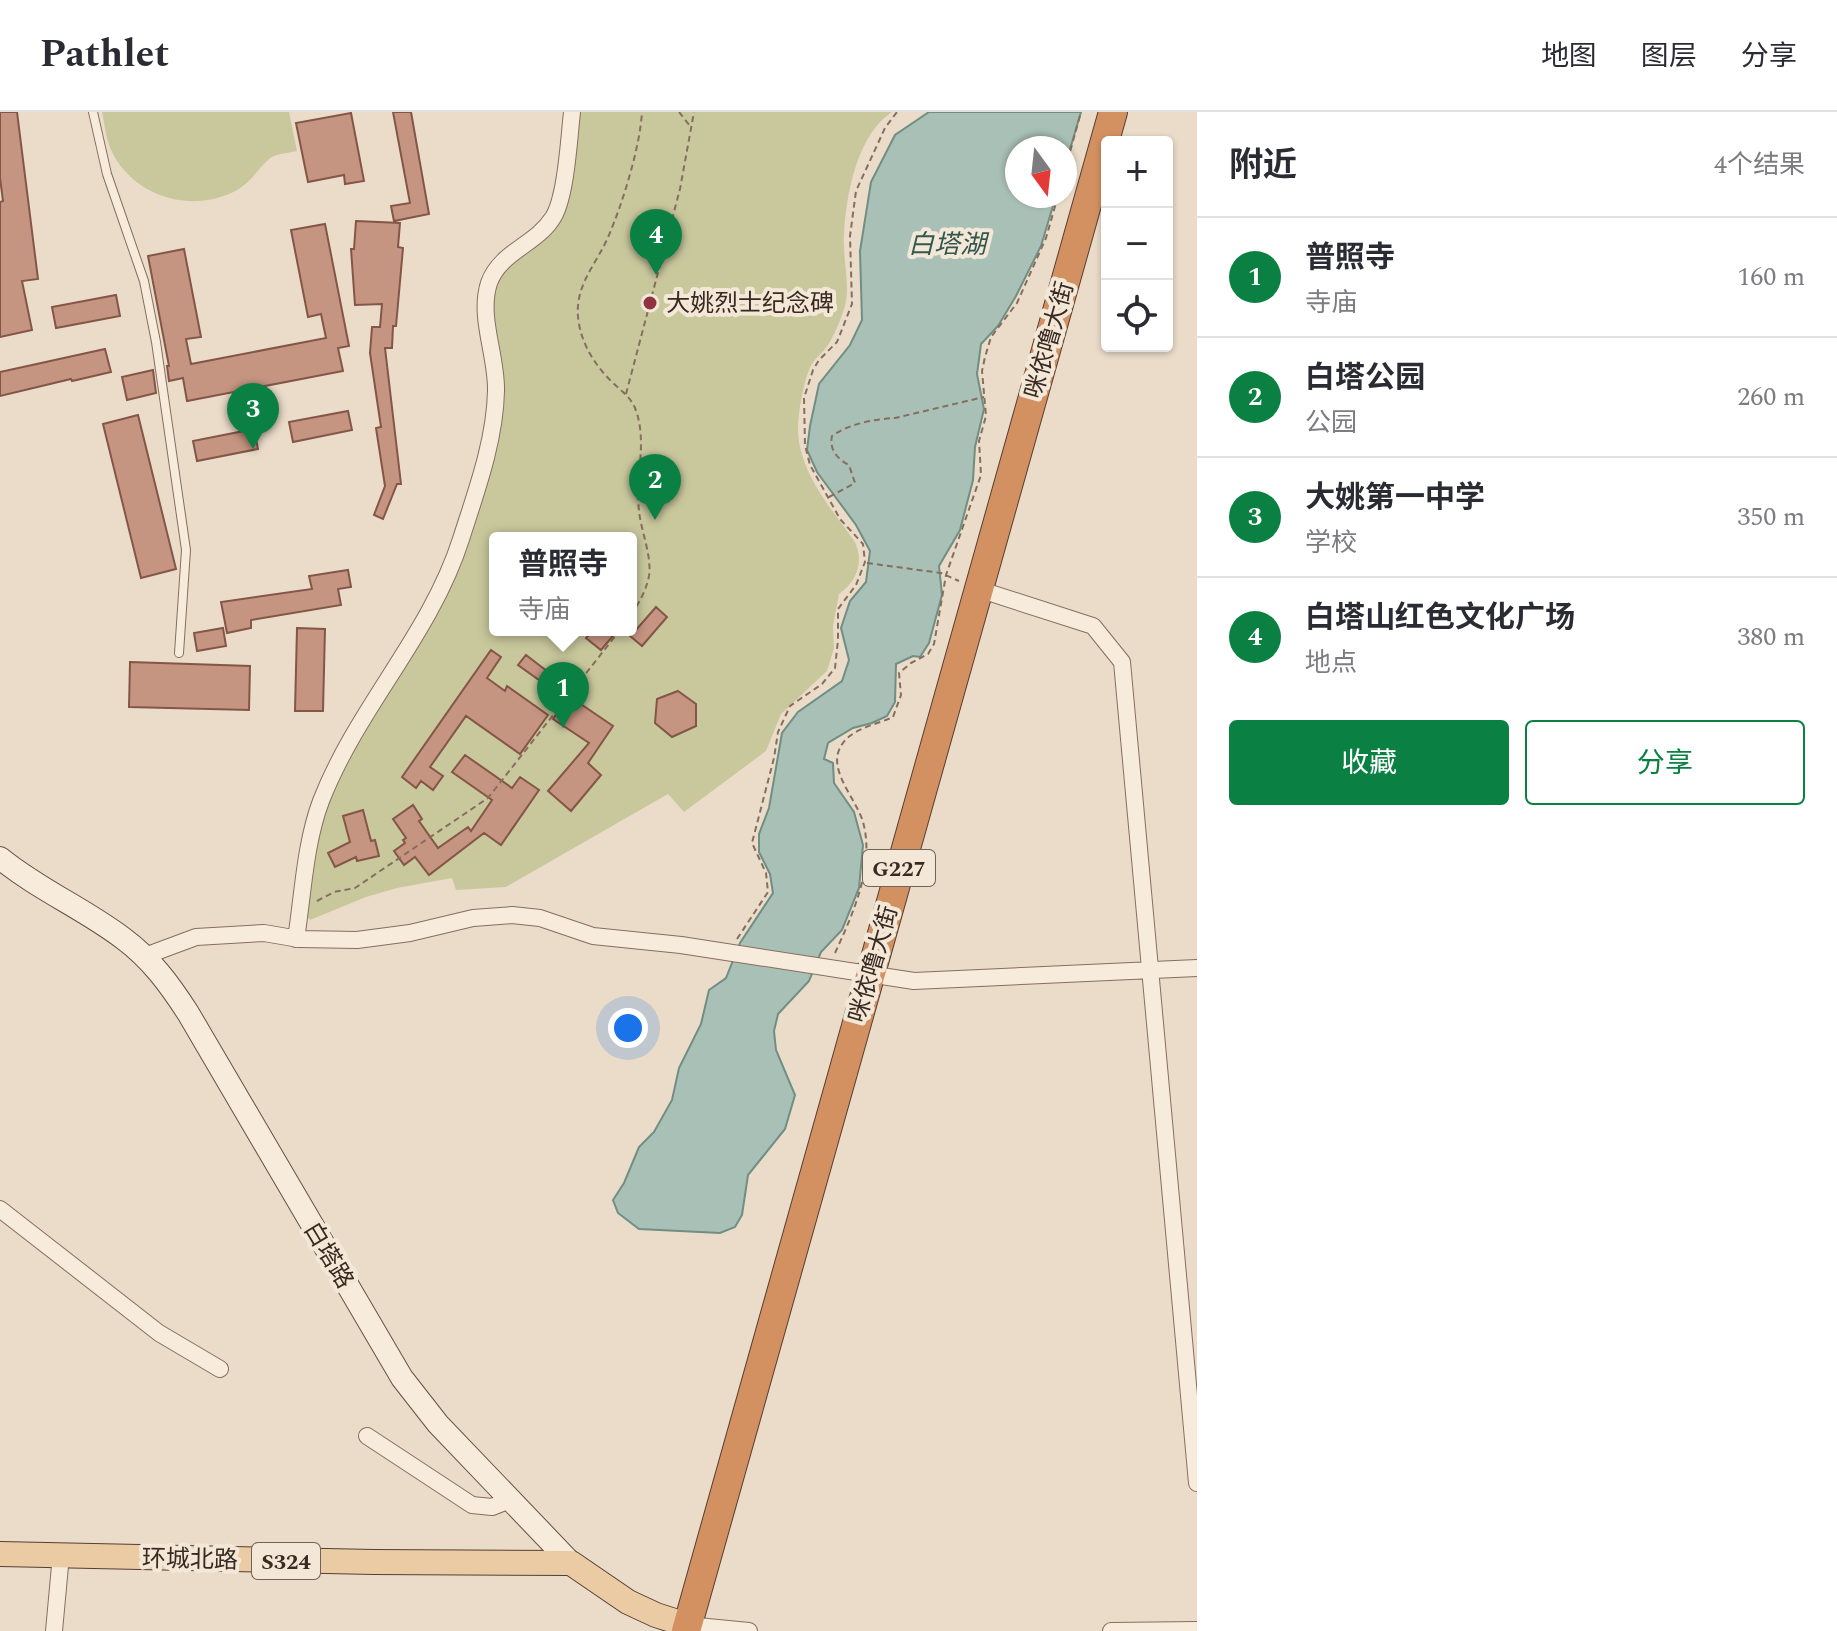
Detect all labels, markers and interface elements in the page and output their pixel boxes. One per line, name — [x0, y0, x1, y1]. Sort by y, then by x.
text: Pathlet — [40, 26, 169, 84]
text: 地图 — [1541, 35, 1597, 78]
text: 图层 — [1641, 35, 1697, 78]
text: 分享 — [1741, 35, 1797, 78]
north arrow — [1005, 136, 1077, 208]
map controls — [1101, 136, 1173, 352]
button: + — [1101, 136, 1173, 208]
text: 附近 — [1229, 140, 1297, 192]
text: 4个结果 — [1714, 145, 1805, 185]
button: − — [1101, 208, 1173, 280]
pin: 4 — [630, 209, 682, 275]
water label: 白塔湖 — [908, 225, 990, 265]
text: 普照寺 — [1305, 235, 1395, 281]
text: 1 — [1248, 257, 1262, 297]
text: 160 m — [1737, 257, 1805, 297]
street label: 咪依噜大街 — [1016, 278, 1084, 403]
button: locate — [1101, 280, 1173, 352]
text: 寺庙 — [1305, 283, 1357, 323]
place label: 大姚烈士纪念碑 — [666, 286, 834, 322]
marker: 大姚烈士纪念碑 — [641, 294, 659, 312]
text: 白塔公园 — [1305, 355, 1425, 401]
text: 2 — [1248, 377, 1262, 417]
text: 260 m — [1737, 377, 1805, 417]
pin: 3 — [227, 383, 279, 449]
text: 公园 — [1305, 403, 1357, 443]
pin: 2 — [629, 454, 681, 520]
text: 大姚第一中学 — [1305, 475, 1485, 521]
text: 3 — [1248, 497, 1262, 537]
text: 350 m — [1737, 497, 1805, 537]
text: 学校 — [1305, 523, 1357, 563]
popup — [489, 532, 637, 636]
text: 普照寺 — [518, 542, 608, 588]
text: 寺庙 — [518, 590, 570, 630]
text: 白塔山红色文化广场 — [1305, 595, 1575, 641]
text: 4 — [1248, 617, 1262, 657]
text: 380 m — [1737, 617, 1805, 657]
text: 地点 — [1305, 643, 1357, 683]
pin: 1 — [537, 662, 589, 728]
button: 收藏 — [1229, 720, 1509, 805]
button: 分享 — [1525, 720, 1805, 805]
road number: G227 — [863, 850, 935, 886]
street label: 咪依噜大街 — [840, 902, 908, 1027]
your location — [608, 1008, 648, 1048]
street label: 白塔路 — [294, 1215, 362, 1296]
street label: 环城北路 — [142, 1541, 238, 1579]
road number: S324 — [252, 1543, 320, 1579]

